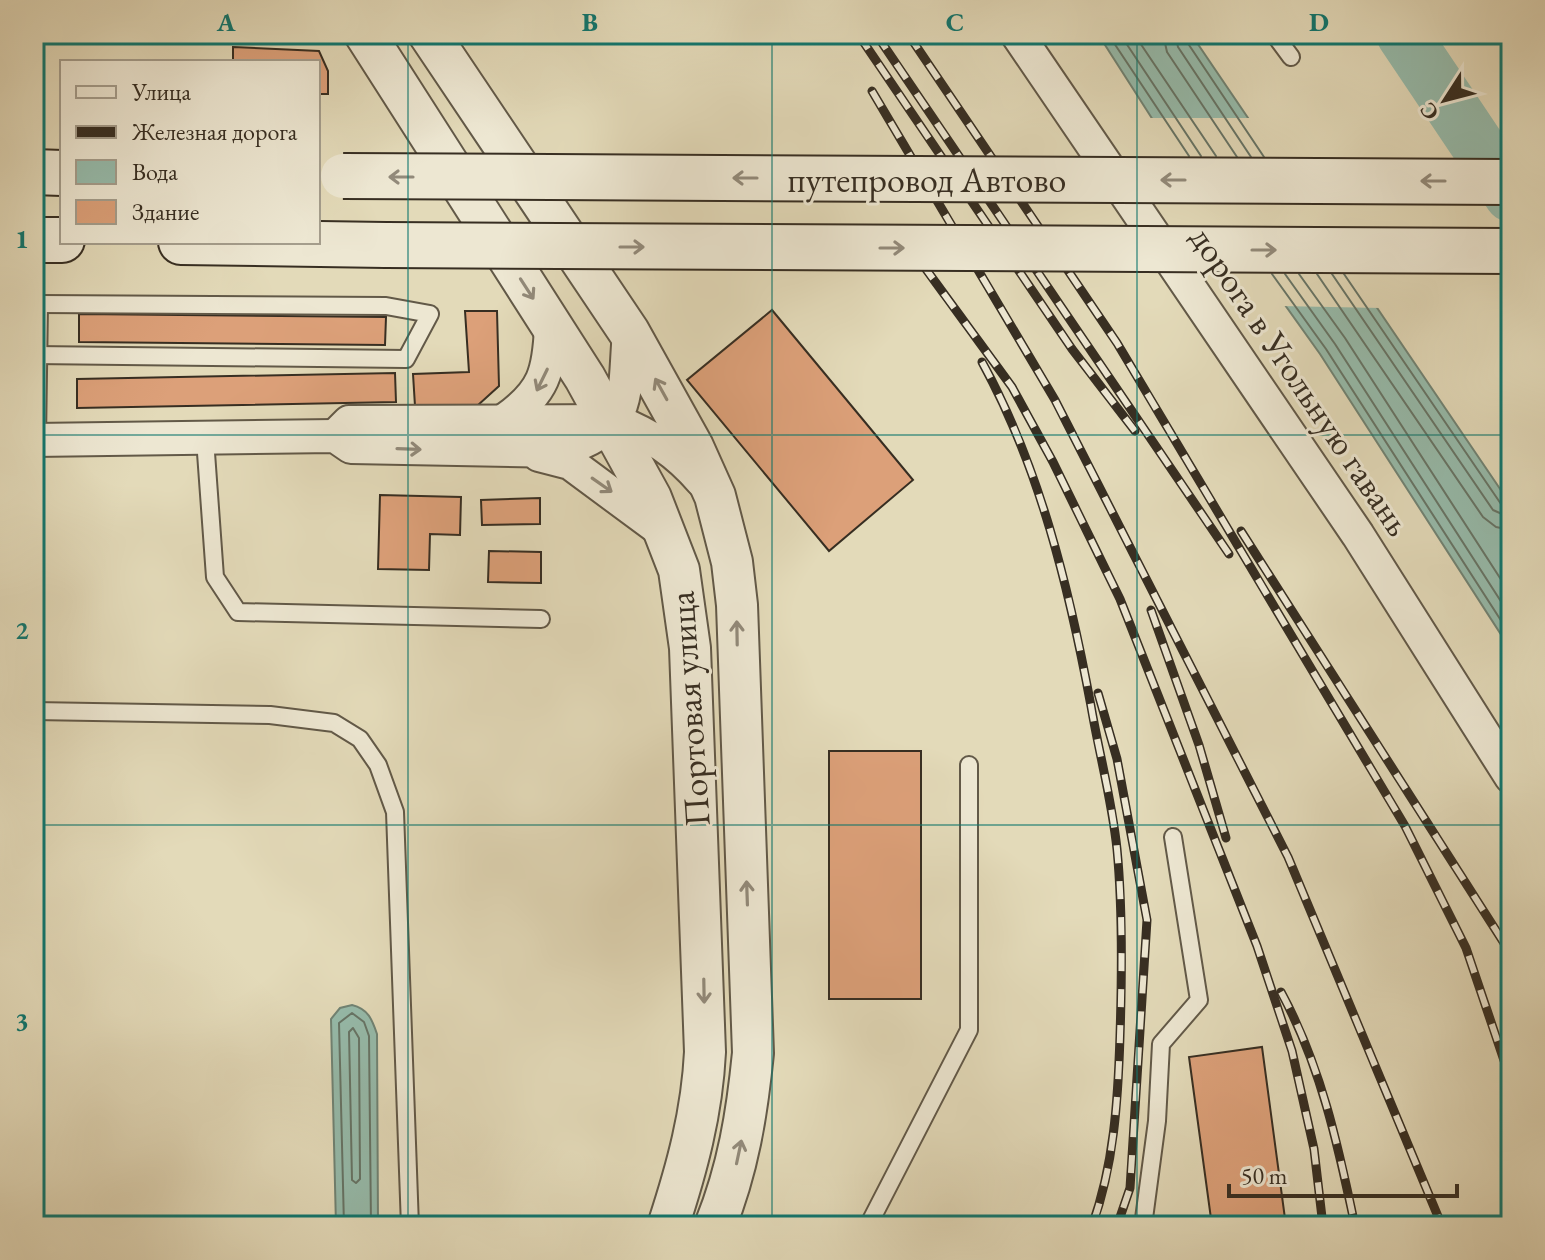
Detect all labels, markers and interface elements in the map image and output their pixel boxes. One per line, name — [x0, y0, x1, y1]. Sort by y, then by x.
text: A — [216, 5, 236, 39]
text: B — [582, 5, 598, 39]
text: C — [946, 5, 964, 39]
text: D — [1309, 5, 1329, 39]
legend — [60, 60, 320, 244]
north arrow — [1405, 60, 1485, 140]
text: Улица — [131, 76, 191, 107]
text: С — [1413, 97, 1446, 126]
text: Железная дорога — [131, 116, 298, 147]
text: Вода — [132, 156, 178, 187]
street label: путепровод Автово — [788, 156, 1066, 203]
one-way arrow — [388, 169, 415, 185]
one-way arrow — [732, 170, 759, 186]
one-way arrow — [1160, 172, 1187, 188]
one-way arrow — [1420, 174, 1447, 189]
text: Здание — [132, 196, 199, 227]
street label: дорога в Угольную гавань — [1180, 217, 1422, 545]
text: 1 — [15, 222, 29, 256]
one-way arrow — [618, 239, 645, 254]
one-way arrow — [878, 240, 905, 256]
one-way arrow — [1250, 242, 1277, 258]
one-way arrow — [519, 277, 535, 300]
one-way arrow — [534, 367, 549, 391]
one-way arrow — [653, 377, 668, 401]
one-way arrow — [395, 441, 422, 456]
one-way arrow — [591, 477, 613, 493]
street label: Портовая улица — [657, 589, 721, 828]
text: 2 — [15, 613, 29, 647]
one-way arrow — [730, 620, 745, 647]
one-way arrow — [740, 880, 755, 907]
one-way arrow — [696, 977, 711, 1004]
text: 3 — [15, 1004, 29, 1038]
one-way arrow — [732, 1140, 747, 1165]
scale bar — [1229, 1148, 1457, 1198]
text: 50 m — [1241, 1160, 1288, 1191]

